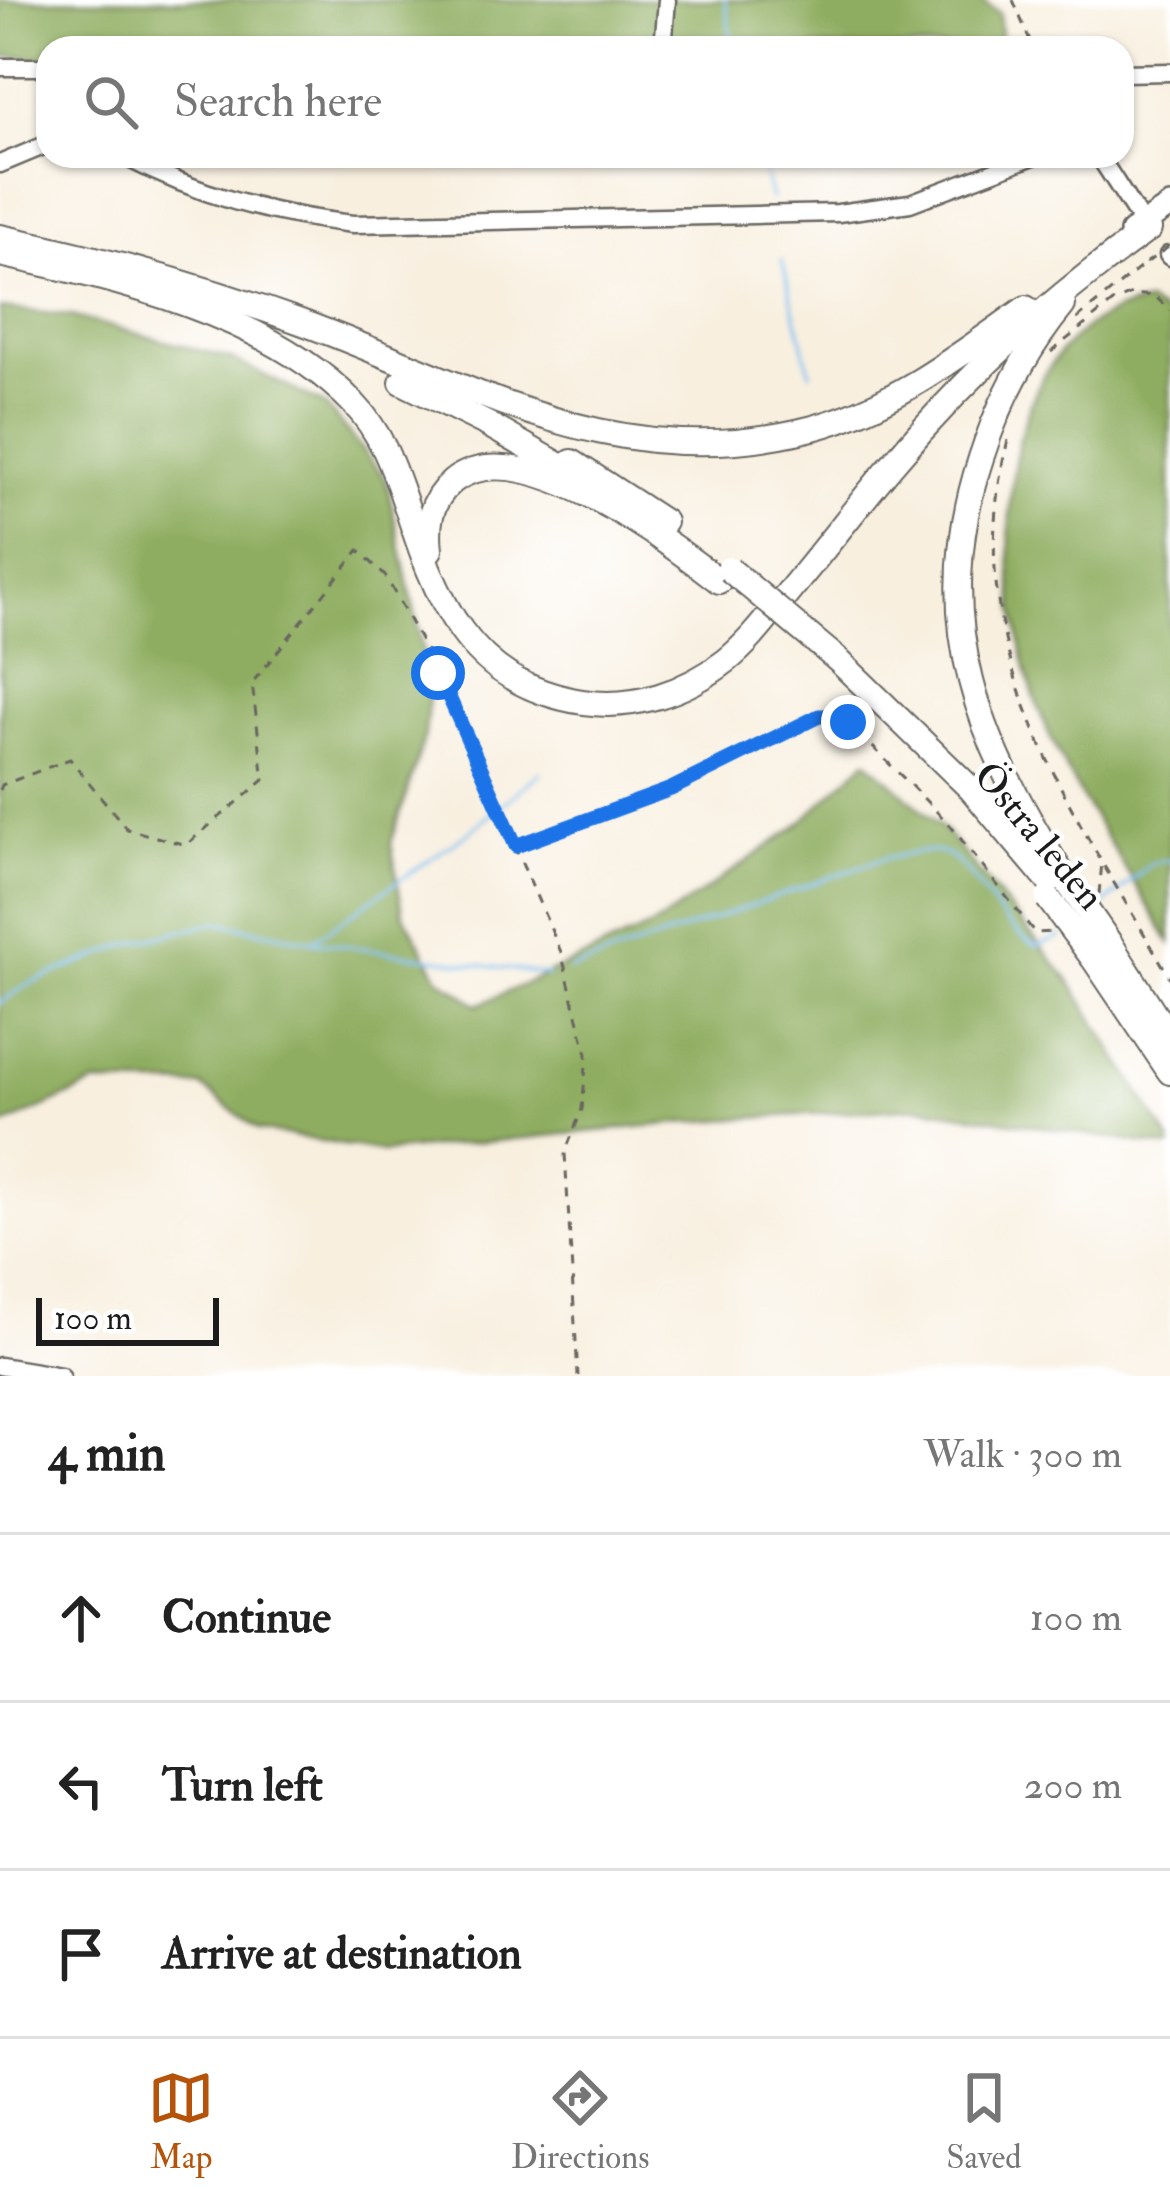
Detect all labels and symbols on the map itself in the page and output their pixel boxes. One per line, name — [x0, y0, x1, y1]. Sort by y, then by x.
route start — [411, 646, 465, 700]
route end — [821, 695, 875, 749]
street label: Östra leden — [963, 752, 1115, 920]
scale bar — [36, 1292, 219, 1345]

